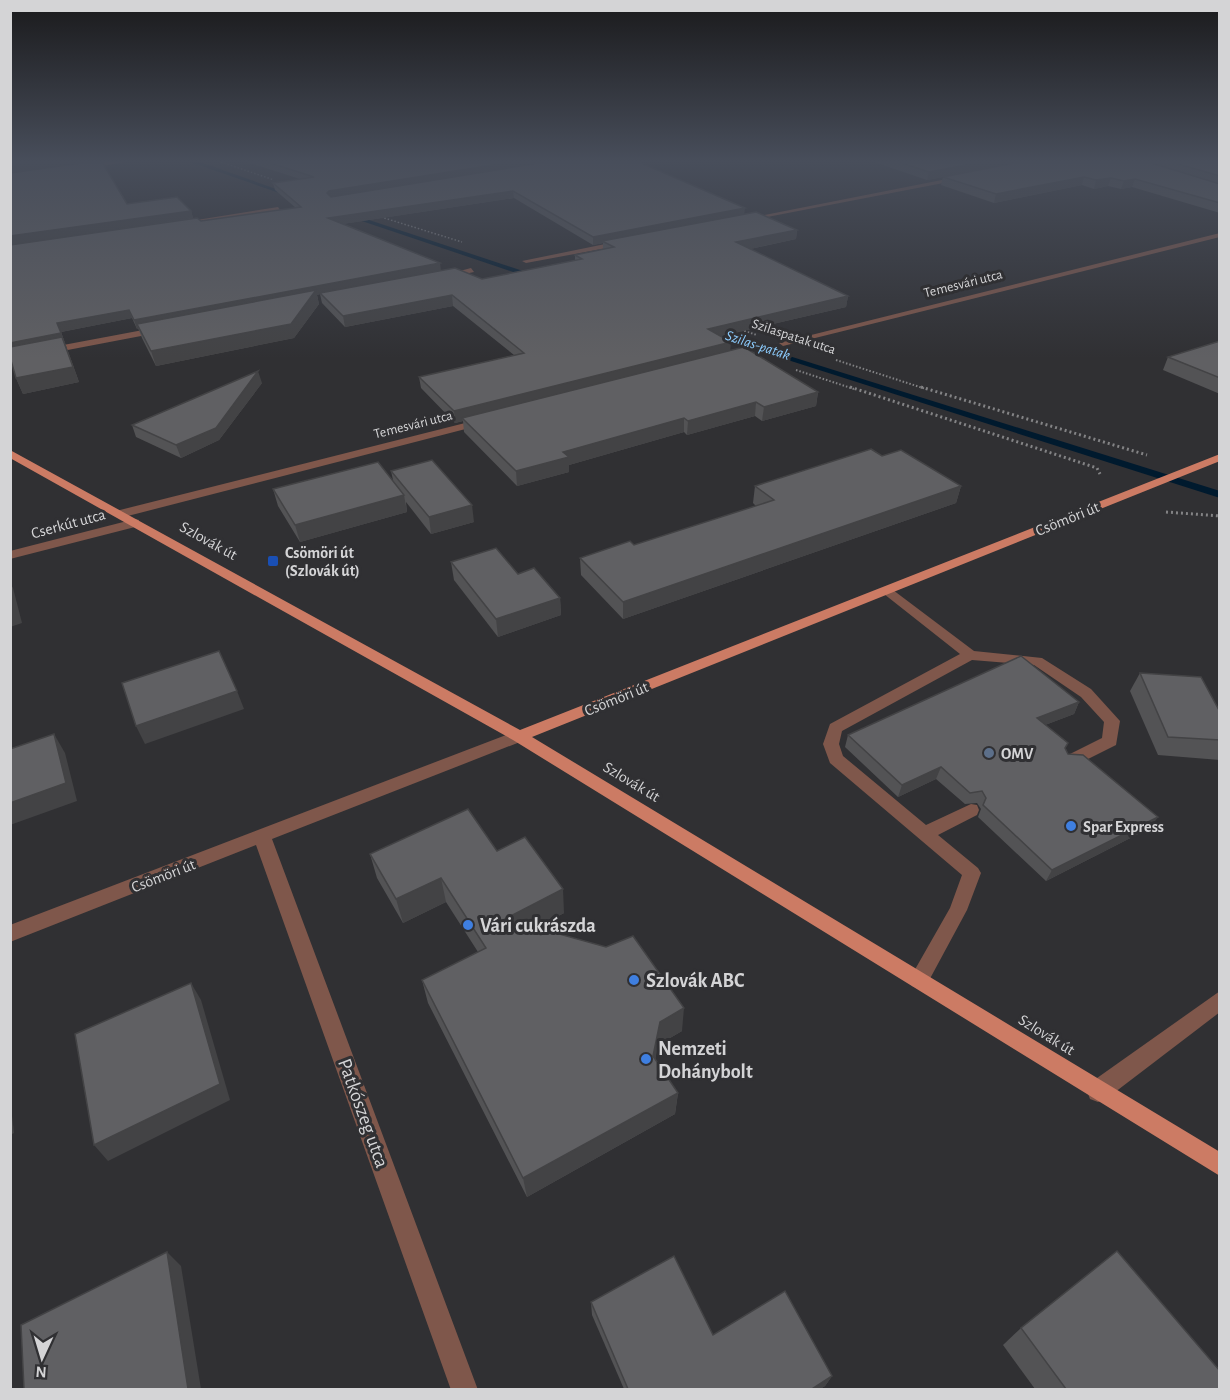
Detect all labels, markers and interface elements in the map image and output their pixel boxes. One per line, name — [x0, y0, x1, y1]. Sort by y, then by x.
street label: Temesvári utca — [922, 267, 1005, 301]
street label: Szilaspatak utca — [750, 317, 838, 357]
water label: Szilas-patak — [724, 328, 792, 363]
street label: Temesvári utca — [372, 408, 455, 442]
street label: Csömöri út — [1033, 499, 1102, 539]
street label: Cserkút utca — [29, 506, 107, 542]
street label: Szlovák út — [177, 519, 240, 563]
place label: Csömöri út (Szlovák út) — [285, 545, 360, 579]
marker: Csömöri út (Szlovák út) — [266, 554, 280, 568]
street label: Csömöri út — [582, 679, 651, 719]
marker: OMV — [982, 746, 996, 760]
place label: OMV — [1001, 746, 1034, 762]
street label: Szlovák út — [600, 759, 663, 805]
marker: Spar Express — [1064, 819, 1078, 833]
place label: Spar Express — [1083, 819, 1164, 835]
street label: Csömöri út — [129, 856, 198, 895]
place label: Vári cukrászda — [480, 916, 596, 936]
marker: Vári cukrászda — [461, 918, 475, 932]
place label: Szlovák ABC — [646, 971, 745, 991]
marker: Szlovák ABC — [627, 973, 641, 987]
street label: Szlovák út — [1016, 1011, 1077, 1058]
place label: Nemzeti Dohánybolt — [658, 1039, 753, 1082]
marker: Nemzeti Dohánybolt — [639, 1052, 653, 1066]
street label: Patkószeg utca — [334, 1056, 392, 1171]
north arrow — [12, 1328, 72, 1388]
text: N — [35, 1364, 47, 1380]

